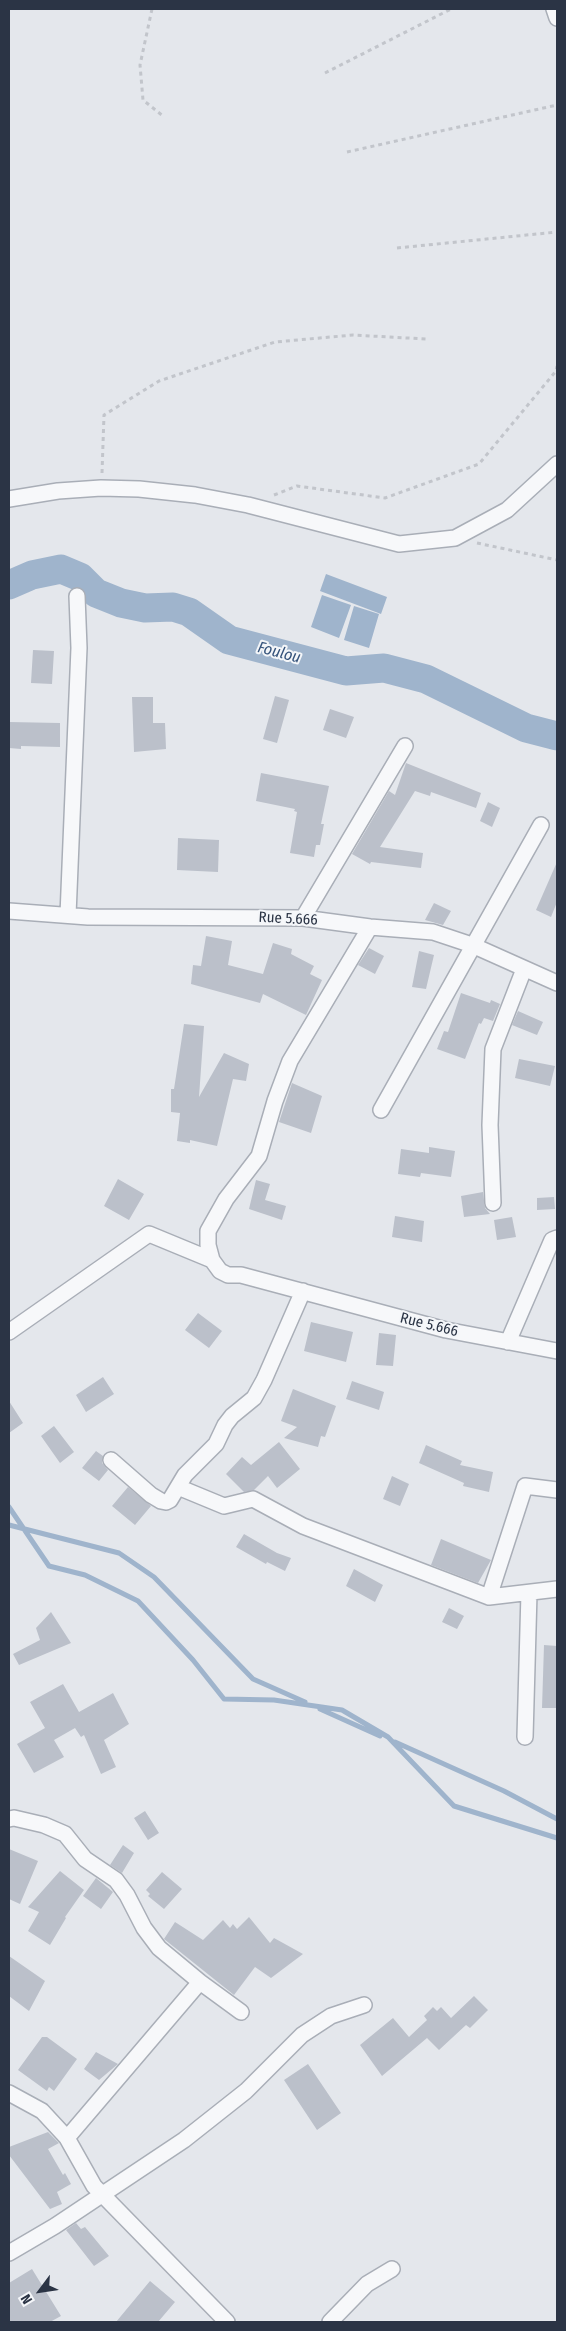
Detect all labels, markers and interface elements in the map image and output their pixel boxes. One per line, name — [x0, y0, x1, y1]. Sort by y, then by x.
water label: Foulou — [255, 638, 303, 668]
street label: Rue 5.666 — [258, 908, 318, 930]
street label: Rue 5.666 — [398, 1309, 460, 1341]
north arrow — [15, 2266, 65, 2316]
text: N — [17, 2291, 36, 2307]

